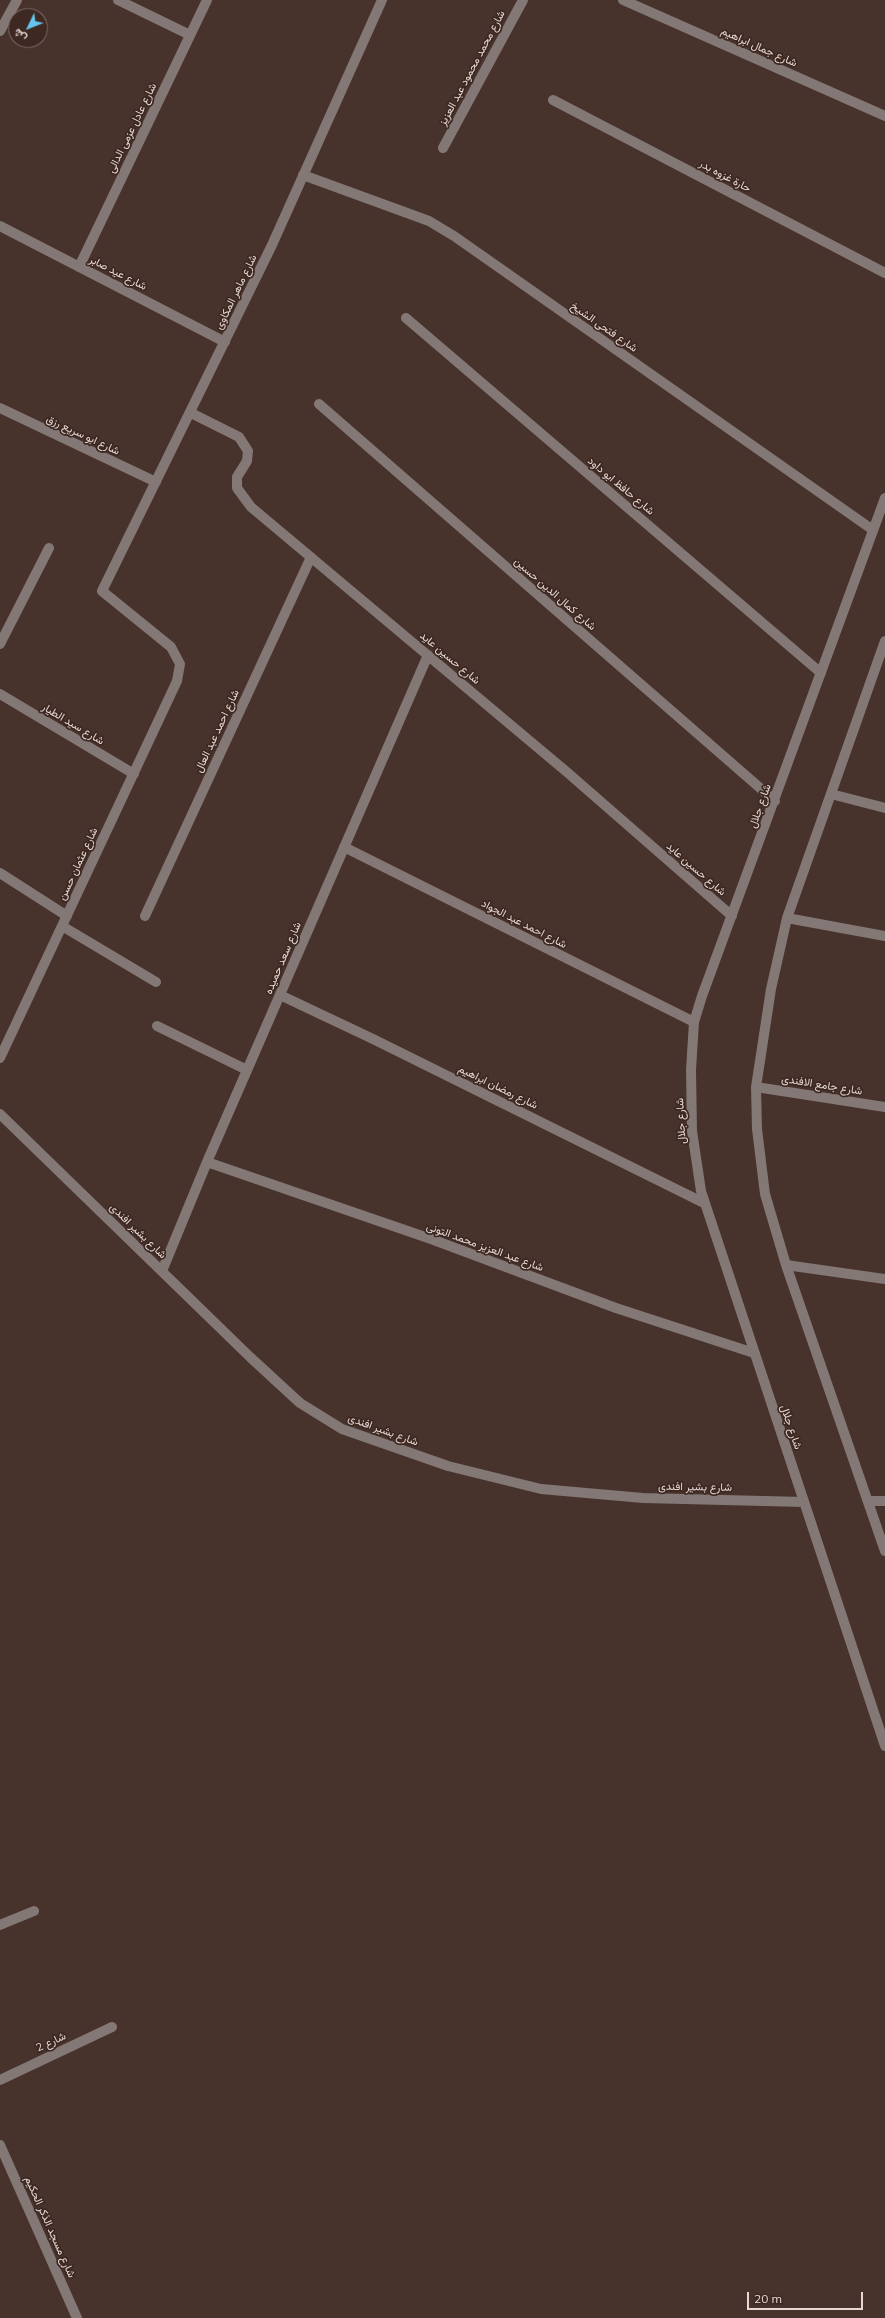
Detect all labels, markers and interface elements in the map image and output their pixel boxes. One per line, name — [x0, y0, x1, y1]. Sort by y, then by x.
north arrow — [8, 8, 48, 48]
street label: شارع محمد محمود عبد العزيز — [436, 8, 508, 128]
street label: شارع جمال ابراهيم — [719, 24, 799, 70]
text: ش — [10, 26, 30, 45]
street label: شارع عادل عزمى الدالى — [104, 81, 160, 175]
street label: حارة غزوه بدر — [697, 157, 753, 195]
street label: شارع ماهر المكاوى — [212, 252, 260, 332]
street label: شارع عيد صابر — [87, 253, 149, 293]
street label: شارع فتحى الشيخ — [568, 299, 640, 355]
street label: شارع ابو سريع رزق — [44, 412, 122, 458]
street label: شارع حافظ ابو داود — [585, 454, 657, 518]
street label: شارع كمال الدين حسين — [511, 555, 599, 633]
street label: شارع حسين عايد — [417, 629, 483, 687]
street label: شارع احمد عبد العال — [192, 687, 242, 775]
street label: شارع سيد الطيار — [40, 700, 106, 748]
street label: شارع جلال — [746, 782, 774, 830]
street label: شارع عثمان حسن — [55, 826, 101, 902]
street label: شارع حسين عايد — [663, 840, 729, 898]
street label: شارع احمد عبد الجواد — [479, 897, 569, 951]
street label: شارع سعد حميده — [262, 920, 304, 996]
street label: شارع رمضان ابراهيم — [456, 1062, 540, 1112]
street label: شارع جامع الافندى — [781, 1072, 863, 1098]
street label: شارع جلال — [673, 1098, 689, 1144]
street label: شارع بشير افندى — [107, 1201, 169, 1261]
street label: شارع عبد العزيز محمد التونى — [425, 1220, 545, 1274]
street label: شارع جلال — [777, 1403, 805, 1451]
street label: شارع بشير افندى — [346, 1411, 420, 1449]
street label: شارع بشير افندى — [658, 1480, 732, 1494]
street label: شارع 2 — [34, 2029, 68, 2055]
street label: شارع مسجد الذكر الحكيم — [22, 2174, 78, 2280]
scale bar — [749, 2284, 865, 2310]
text: 20 m — [754, 2291, 782, 2306]

